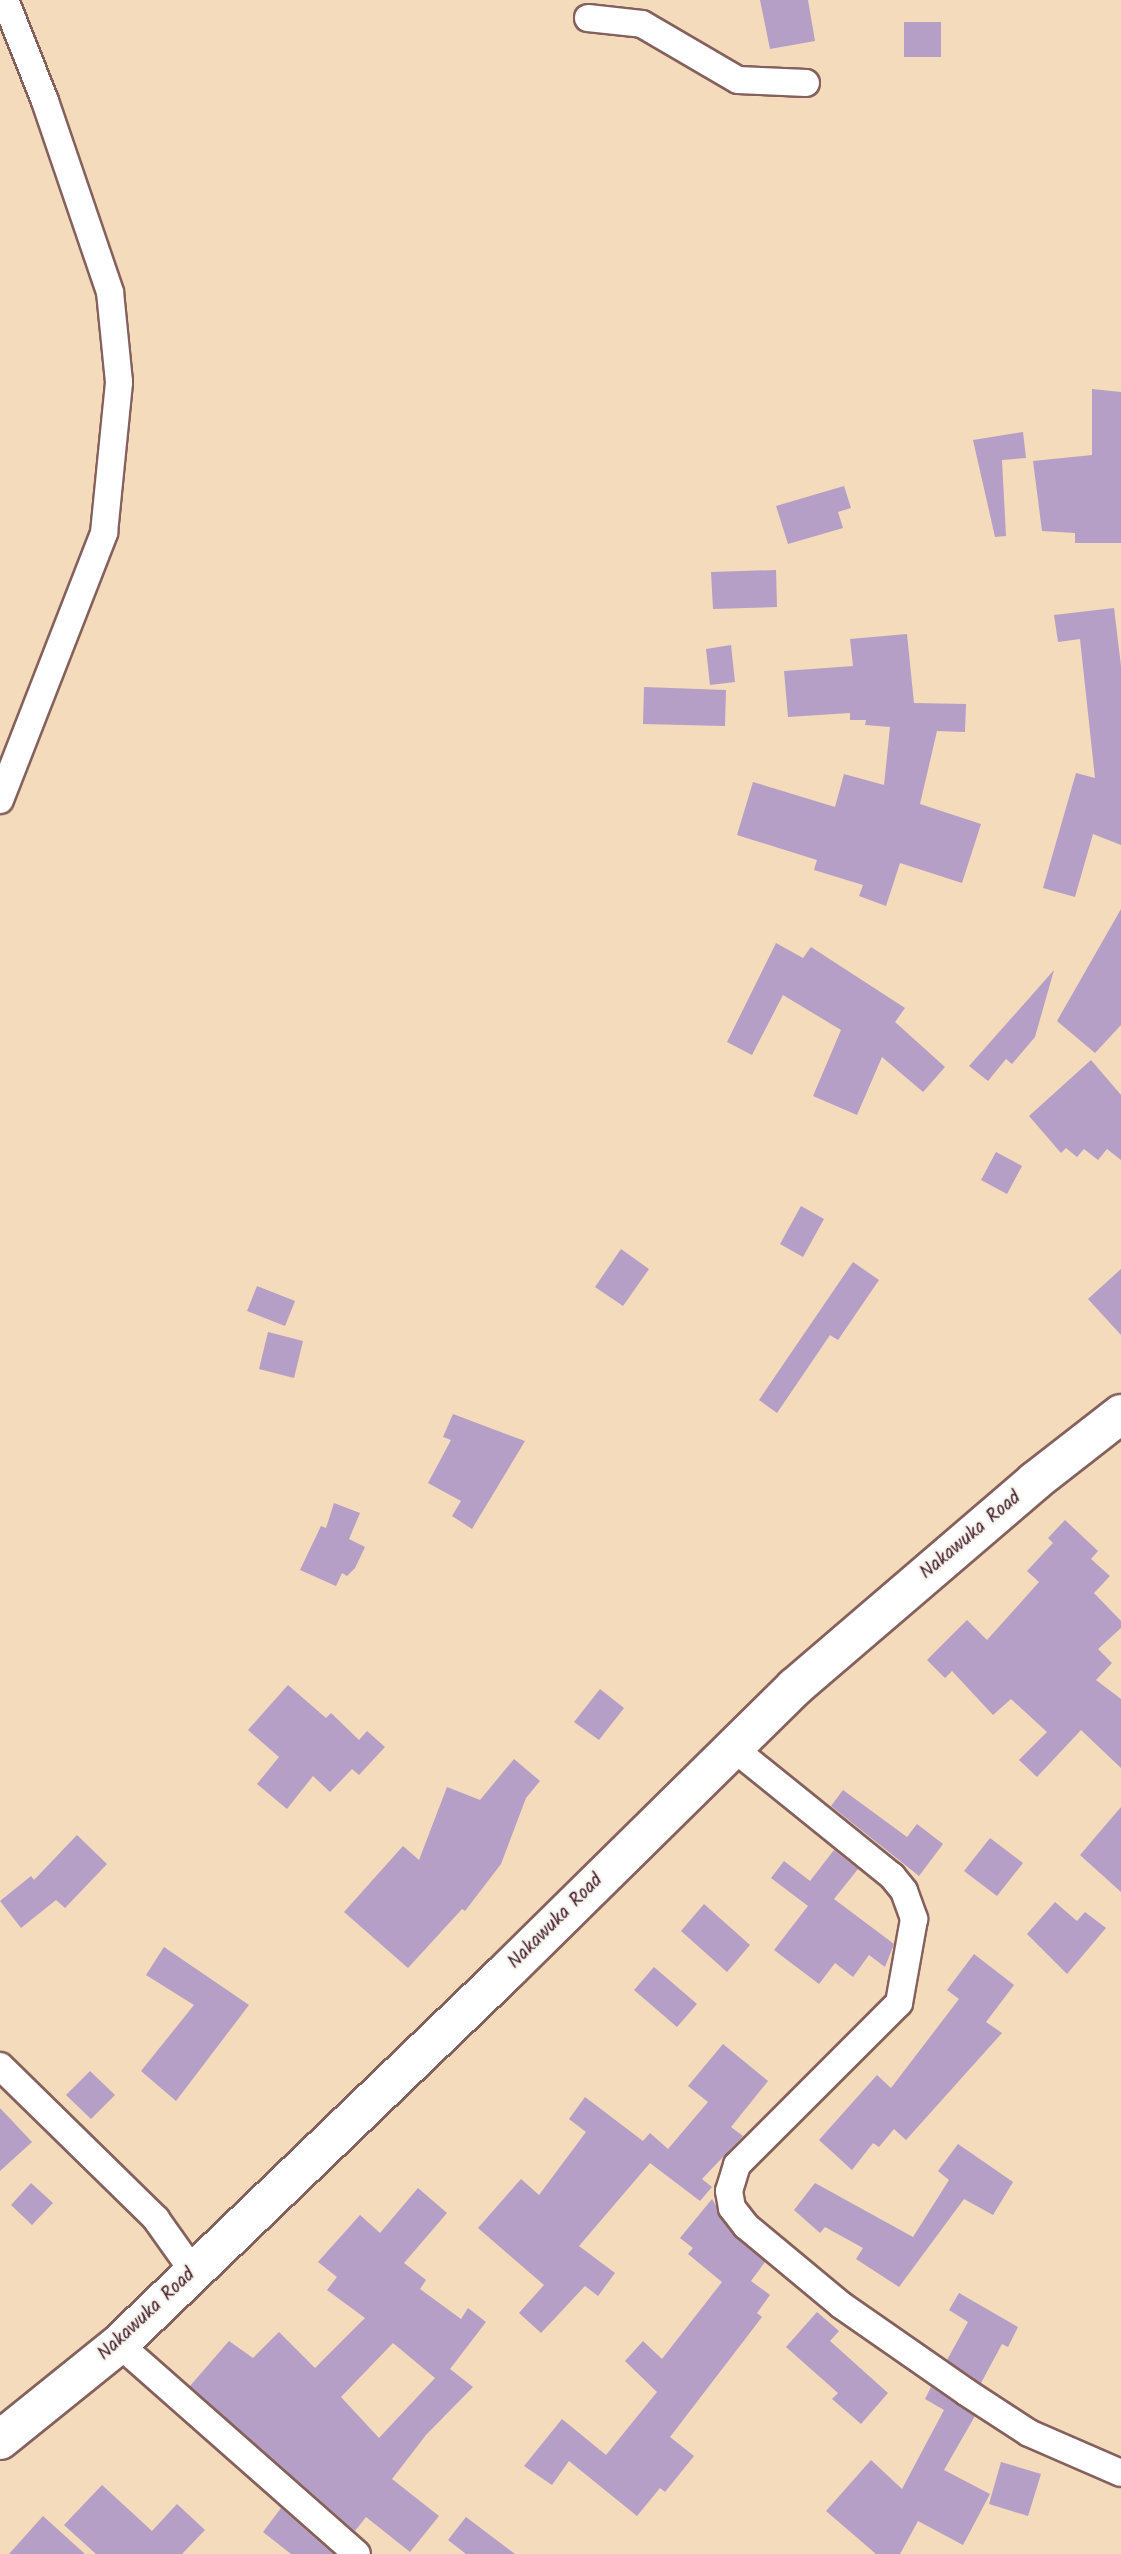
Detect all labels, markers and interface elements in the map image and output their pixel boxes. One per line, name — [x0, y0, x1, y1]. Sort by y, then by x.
street label: Nakawuka Road — [916, 1487, 1026, 1585]
street label: Nakawuka Road — [504, 1870, 608, 1974]
street label: Nakawuka Road — [93, 2264, 201, 2366]

